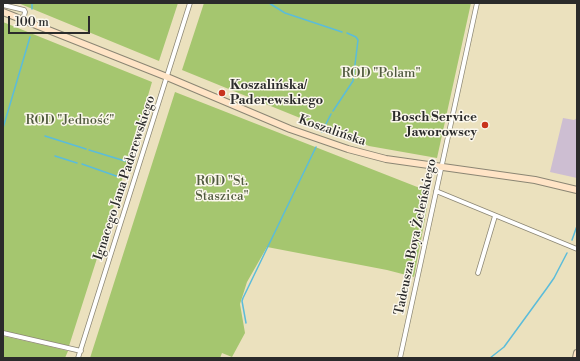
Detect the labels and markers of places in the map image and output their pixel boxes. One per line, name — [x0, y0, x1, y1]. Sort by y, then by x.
place label: Koszalińska/ Paderewskiego — [230, 78, 323, 109]
marker: Koszalińska/ Paderewskiego — [217, 88, 227, 98]
place label: Bosch Service Jaworowscy — [392, 110, 477, 141]
marker: Bosch Service Jaworowscy — [480, 120, 490, 130]

